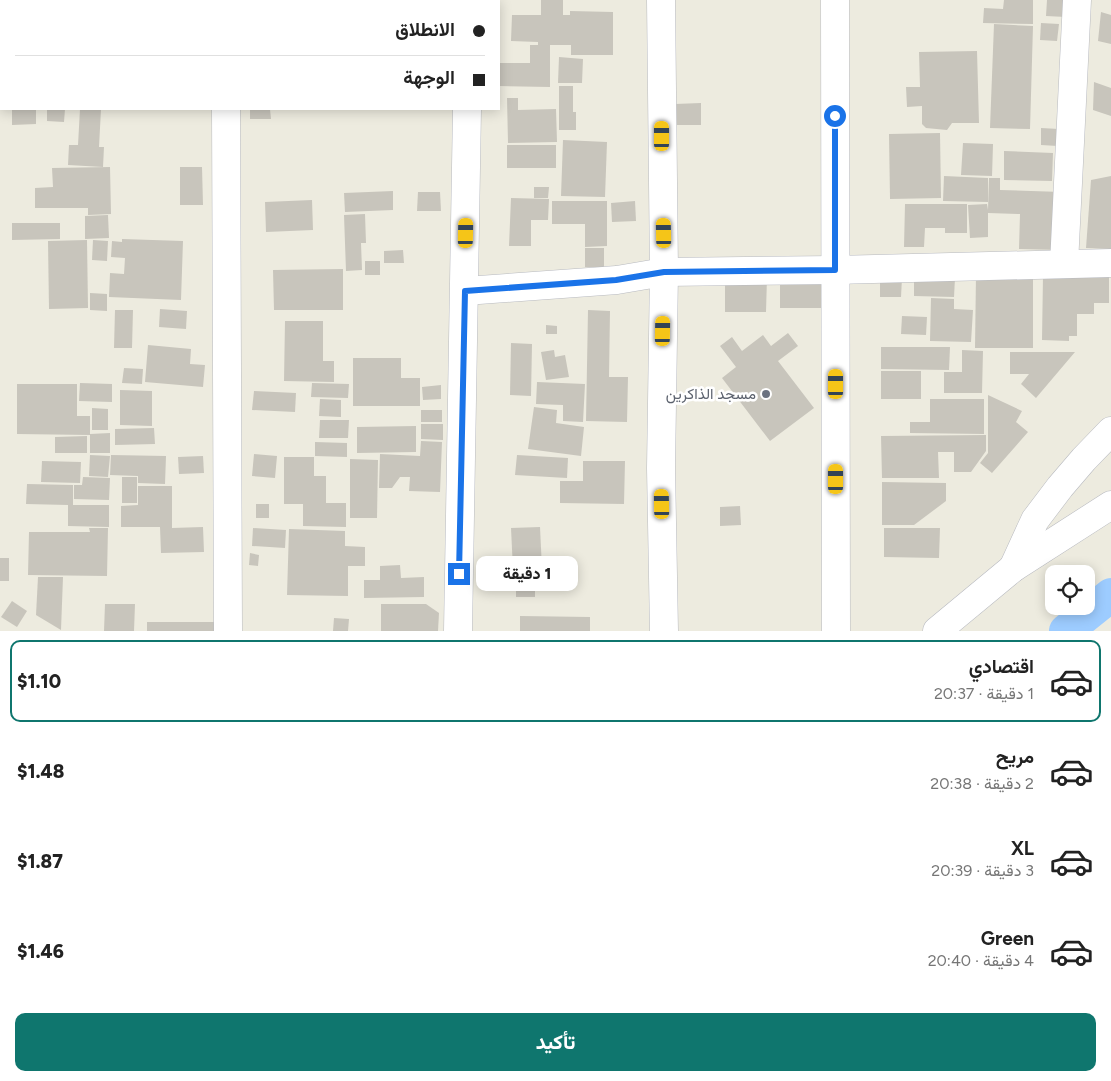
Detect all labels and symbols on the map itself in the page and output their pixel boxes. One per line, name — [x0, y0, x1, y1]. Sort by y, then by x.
route start — [824, 105, 846, 127]
car — [654, 121, 669, 151]
car — [458, 218, 473, 248]
car — [656, 218, 671, 248]
car — [655, 316, 670, 346]
car — [828, 369, 843, 399]
place label: مسجد الذاكرين — [666, 385, 756, 404]
marker: مسجد الذاكرين — [760, 388, 772, 400]
car — [828, 464, 843, 494]
car — [654, 489, 669, 519]
callout: 1 دقيقة — [476, 556, 579, 592]
route end — [448, 563, 470, 585]

